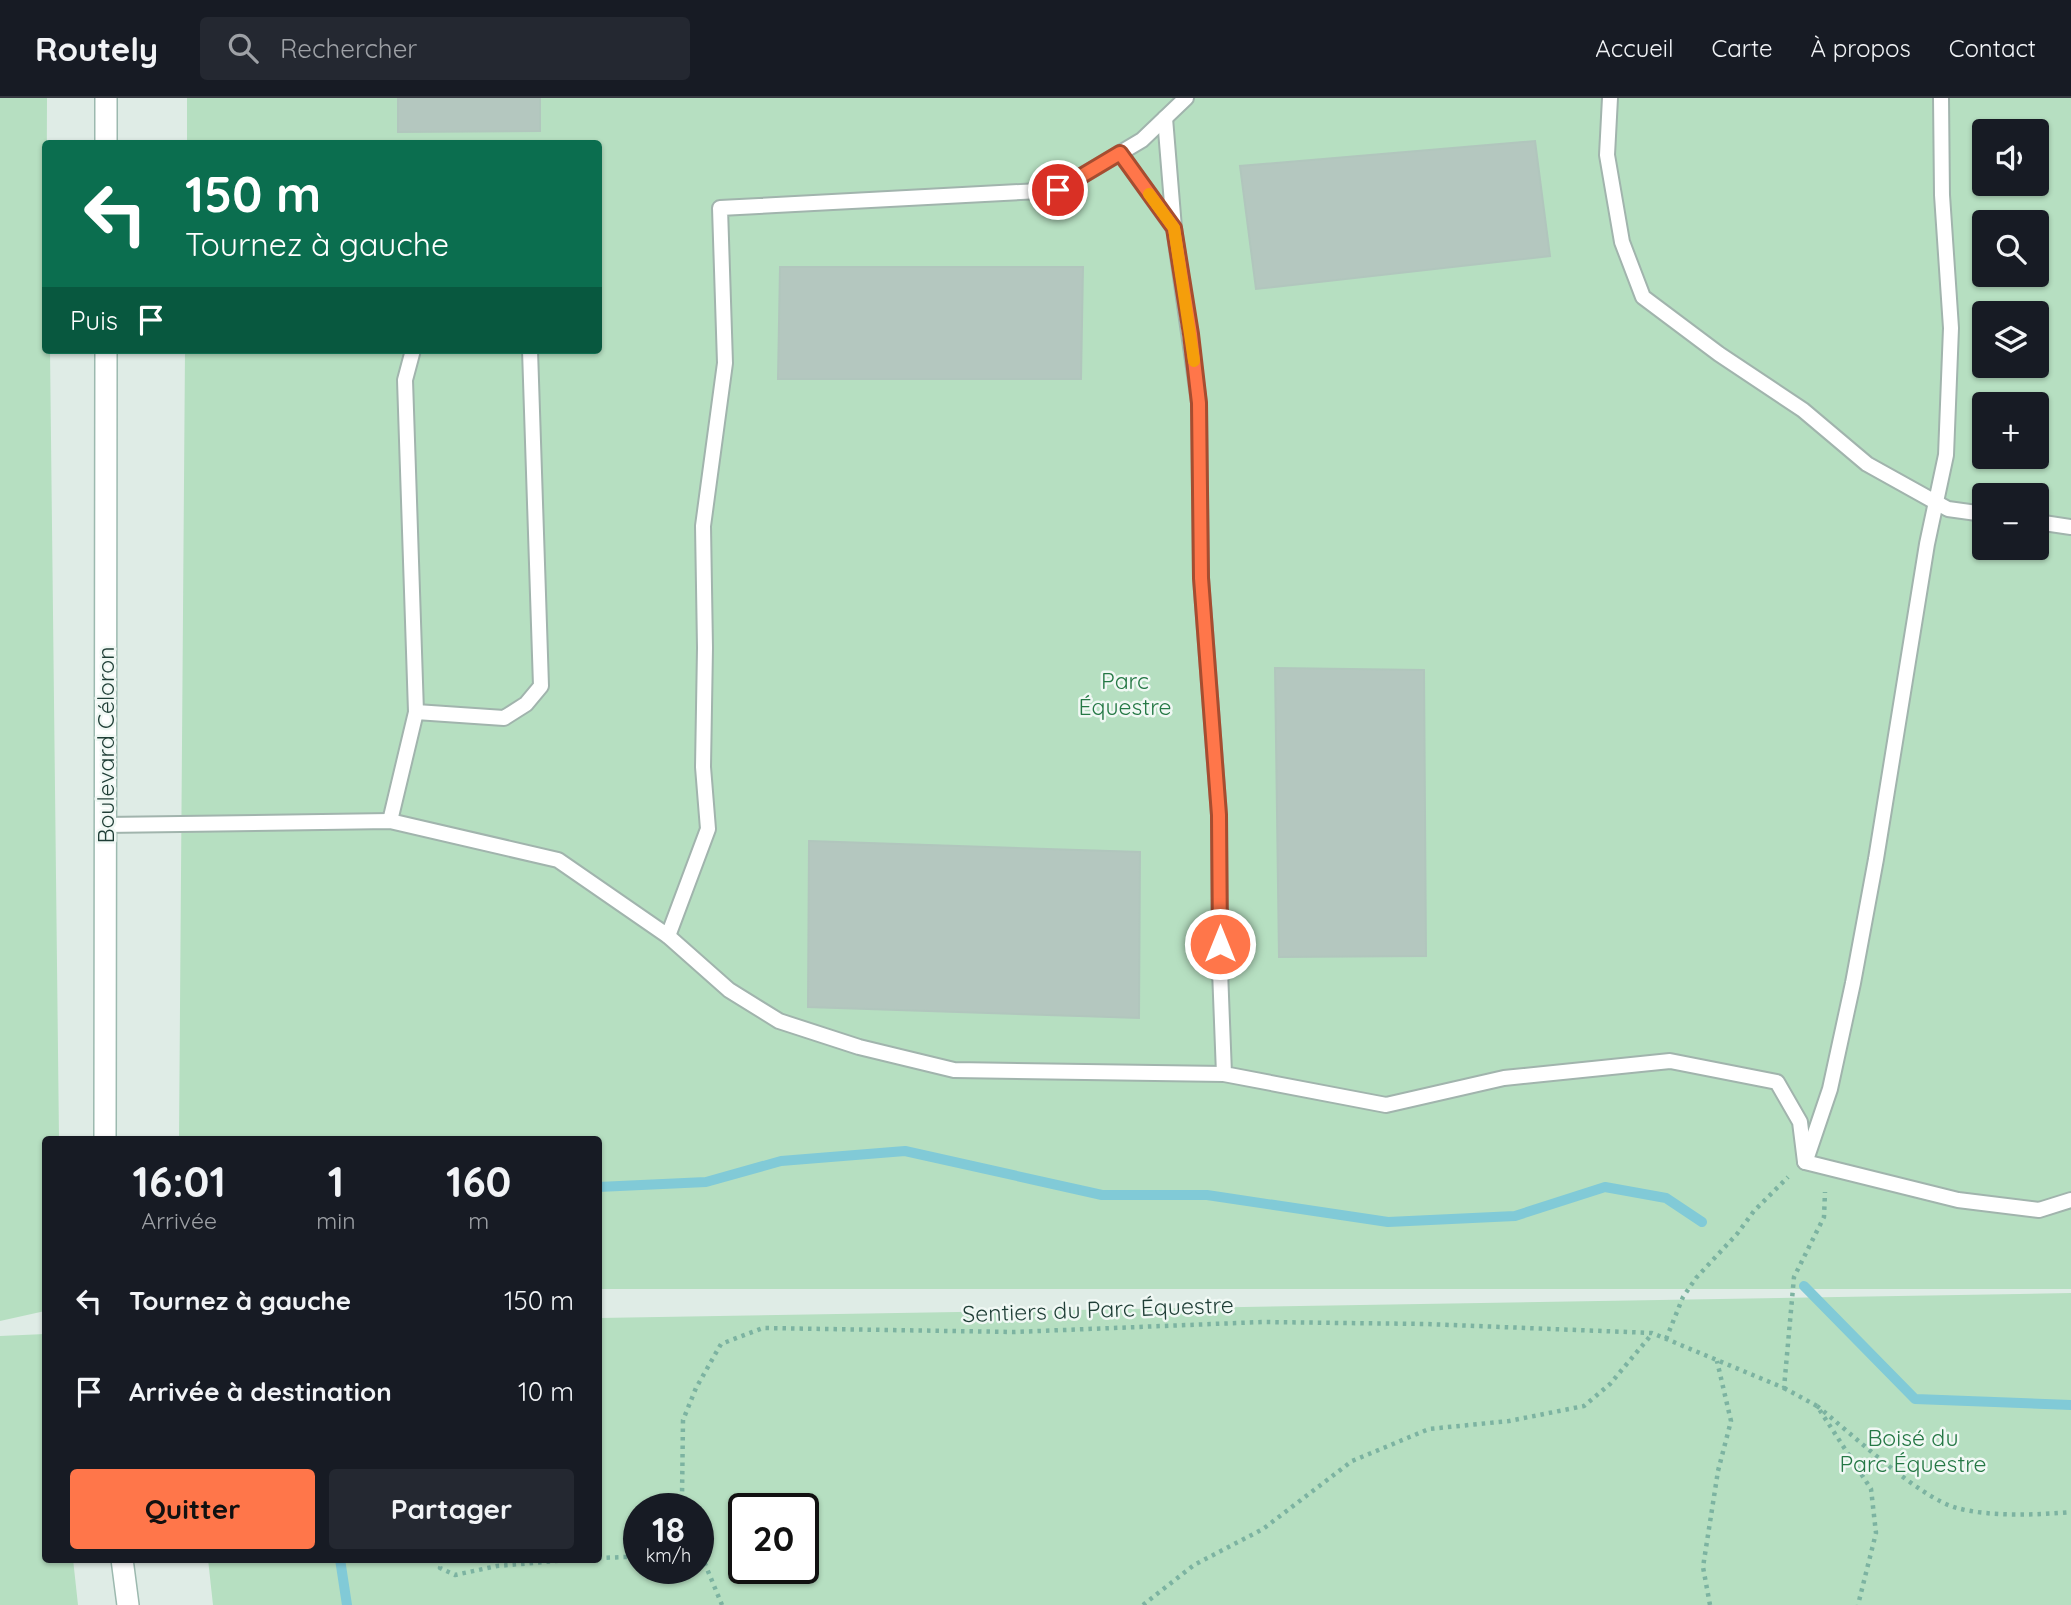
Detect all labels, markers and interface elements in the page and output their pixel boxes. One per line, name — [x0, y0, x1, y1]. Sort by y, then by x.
search box — [200, 17, 690, 80]
text: Routely — [35, 28, 158, 69]
icon: search — [224, 29, 262, 67]
text: Rechercher — [280, 32, 417, 65]
text: Accueil — [1595, 33, 1674, 63]
text: Carte — [1712, 33, 1773, 63]
text: À propos — [1811, 33, 1911, 63]
text: Contact — [1949, 33, 2036, 63]
map controls — [1972, 119, 2049, 560]
button: sound — [1972, 119, 2049, 196]
pin — [1028, 160, 1088, 220]
text: 150 m — [185, 163, 321, 224]
icon: left — [70, 168, 161, 259]
icon: arrive — [1039, 171, 1077, 209]
button: search — [1972, 210, 2049, 287]
text: Tournez à gauche — [185, 224, 449, 264]
icon: arrive — [132, 301, 170, 339]
button: layers — [1972, 301, 2049, 378]
text: Puis — [70, 304, 118, 337]
button: + — [1972, 392, 2049, 469]
button: − — [1972, 483, 2049, 560]
street label: Boulevard Céloron — [91, 647, 120, 844]
park label: Parc Équestre — [1078, 666, 1172, 721]
position arrow — [1183, 907, 1257, 981]
text: 16:01 — [133, 1155, 226, 1208]
text: 1 — [328, 1155, 344, 1208]
text: 160 — [446, 1155, 511, 1208]
text: Arrivée — [141, 1206, 217, 1235]
text: min — [316, 1206, 355, 1235]
text: m — [468, 1206, 489, 1235]
icon: left — [70, 1282, 108, 1320]
text: Tournez à gauche — [129, 1284, 351, 1317]
text: 150 m — [504, 1284, 574, 1317]
street label: Sentiers du Parc Équestre — [962, 1290, 1234, 1328]
icon: arrive — [70, 1373, 108, 1411]
text: Arrivée à destination — [129, 1375, 392, 1408]
text: 10 m — [518, 1375, 574, 1408]
park label: Boisé du Parc Équestre — [1839, 1423, 1987, 1478]
button: Quitter — [70, 1469, 315, 1549]
button: Partager — [329, 1469, 574, 1549]
speed limit sign: 20 — [728, 1493, 819, 1584]
text: 18 — [652, 1507, 685, 1551]
text: km/h — [646, 1544, 691, 1567]

